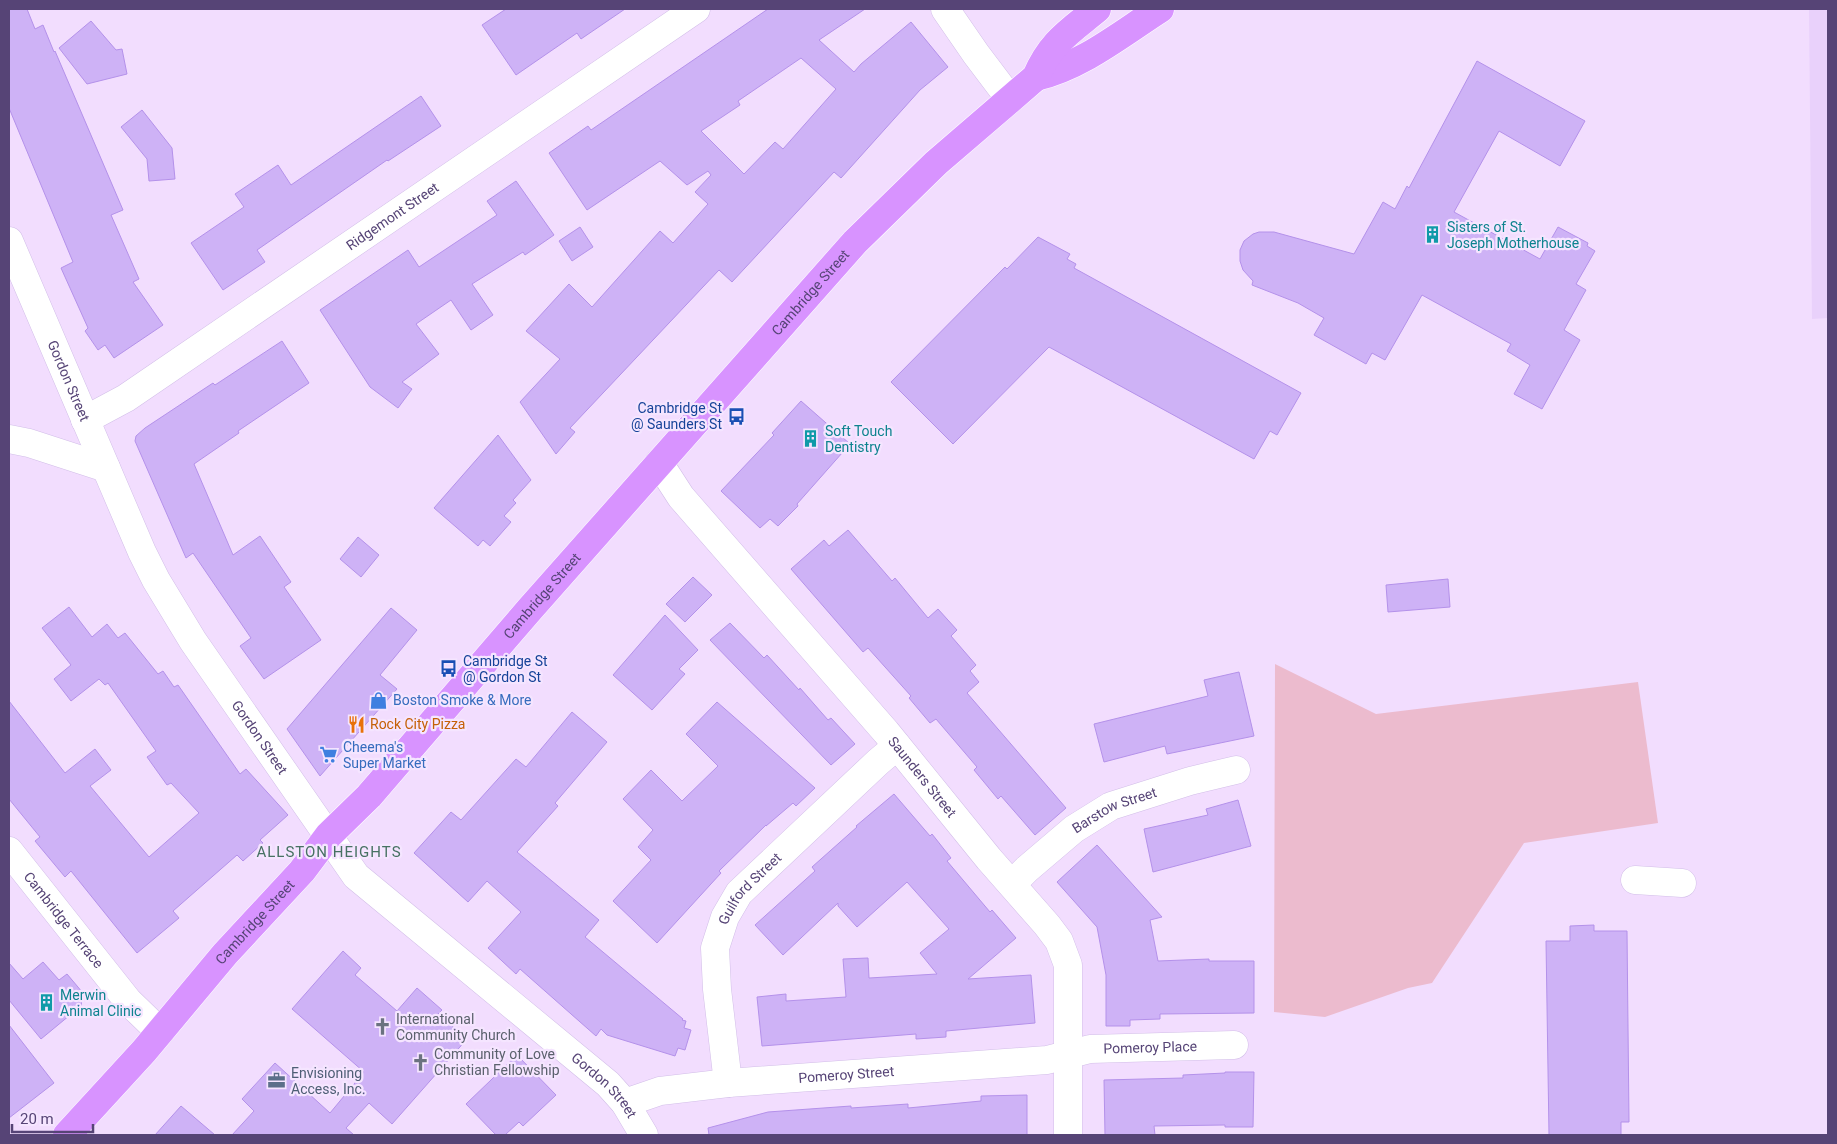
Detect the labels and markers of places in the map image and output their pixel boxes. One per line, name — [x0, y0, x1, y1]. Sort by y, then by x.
place label: Sisters of St. Joseph Motherhouse — [1447, 219, 1579, 251]
building icon: Sisters of St. Joseph Motherhouse — [1423, 225, 1443, 245]
place label: Cambridge St @ Saunders St — [631, 400, 722, 432]
bus stop icon: Cambridge St @ Saunders St — [726, 406, 746, 426]
place label: Soft Touch Dentistry — [825, 423, 892, 455]
building icon: Soft Touch Dentistry — [801, 429, 821, 449]
place label: Cambridge St @ Gordon St — [463, 653, 548, 685]
bus stop icon: Cambridge St @ Gordon St — [439, 659, 459, 679]
shop icon: Boston Smoke & More — [369, 690, 389, 710]
place label: Boston Smoke & More — [393, 692, 531, 708]
restaurant icon: Rock City Pizza — [346, 714, 366, 734]
place label: Rock City Pizza — [370, 716, 465, 732]
place label: Cheema's Super Market — [343, 739, 426, 771]
supermarket icon: Cheema's Super Market — [319, 745, 339, 765]
place label: Merwin Animal Clinic — [60, 987, 141, 1019]
building icon: Merwin Animal Clinic — [36, 993, 56, 1013]
place label: International Community Church — [396, 1011, 515, 1043]
church icon: International Community Church — [372, 1017, 392, 1037]
place label: Community of Love Christian Fellowship — [434, 1046, 560, 1078]
church icon: Community of Love Christian Fellowship — [410, 1052, 430, 1072]
place label: Envisioning Access, Inc. — [291, 1065, 365, 1097]
office icon: Envisioning Access, Inc. — [267, 1071, 287, 1091]

